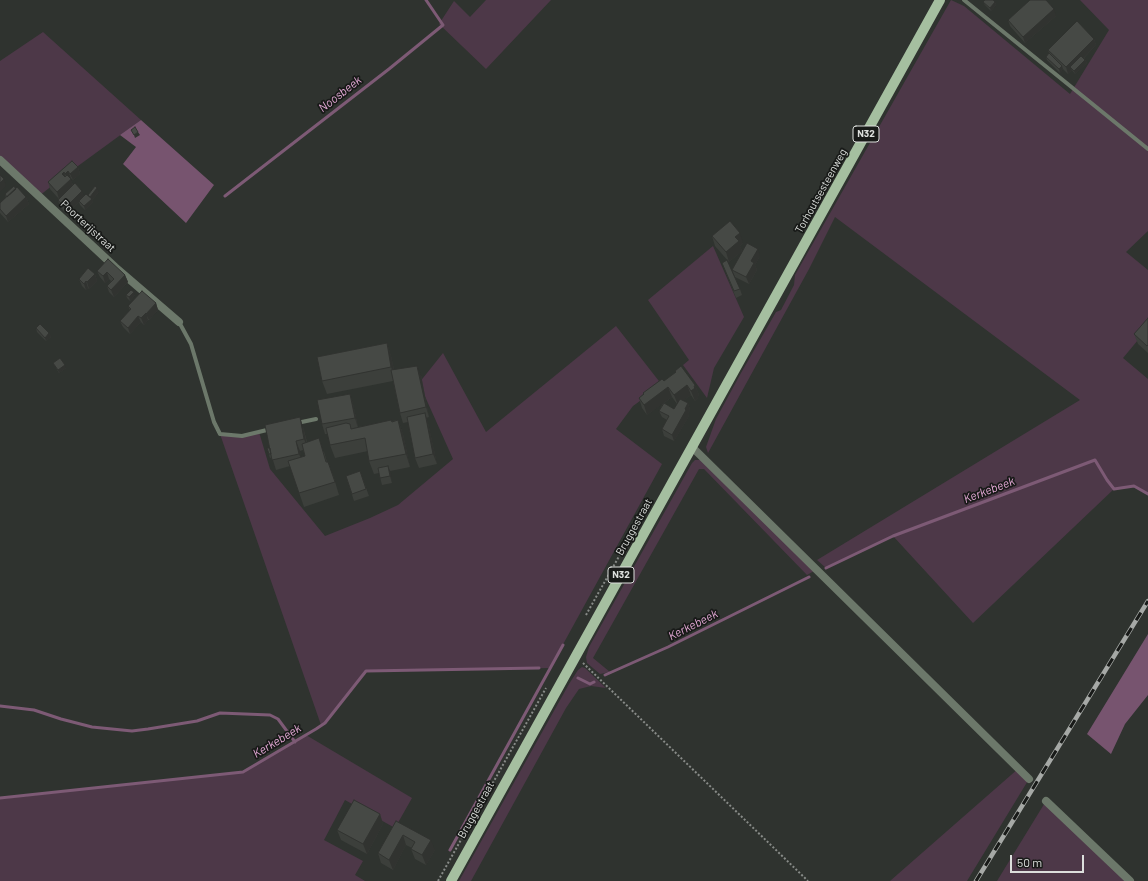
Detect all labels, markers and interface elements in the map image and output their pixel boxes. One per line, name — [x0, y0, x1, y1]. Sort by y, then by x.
water label: Noosbeek — [316, 73, 364, 115]
road number: N32 — [853, 126, 879, 142]
street label: Torhoutsesteenweg — [792, 146, 850, 236]
street label: Poorterijstraat — [58, 197, 118, 255]
water label: Kerkebeek — [961, 474, 1017, 506]
street label: Bruggestraat — [613, 496, 655, 558]
road number: N32 — [608, 567, 634, 583]
water label: Kerkebeek — [666, 606, 720, 644]
water label: Kerkebeek — [250, 721, 304, 761]
street label: Bruggestraat — [455, 779, 497, 841]
scale bar — [1012, 847, 1086, 873]
text: 50 m — [1017, 855, 1042, 869]

